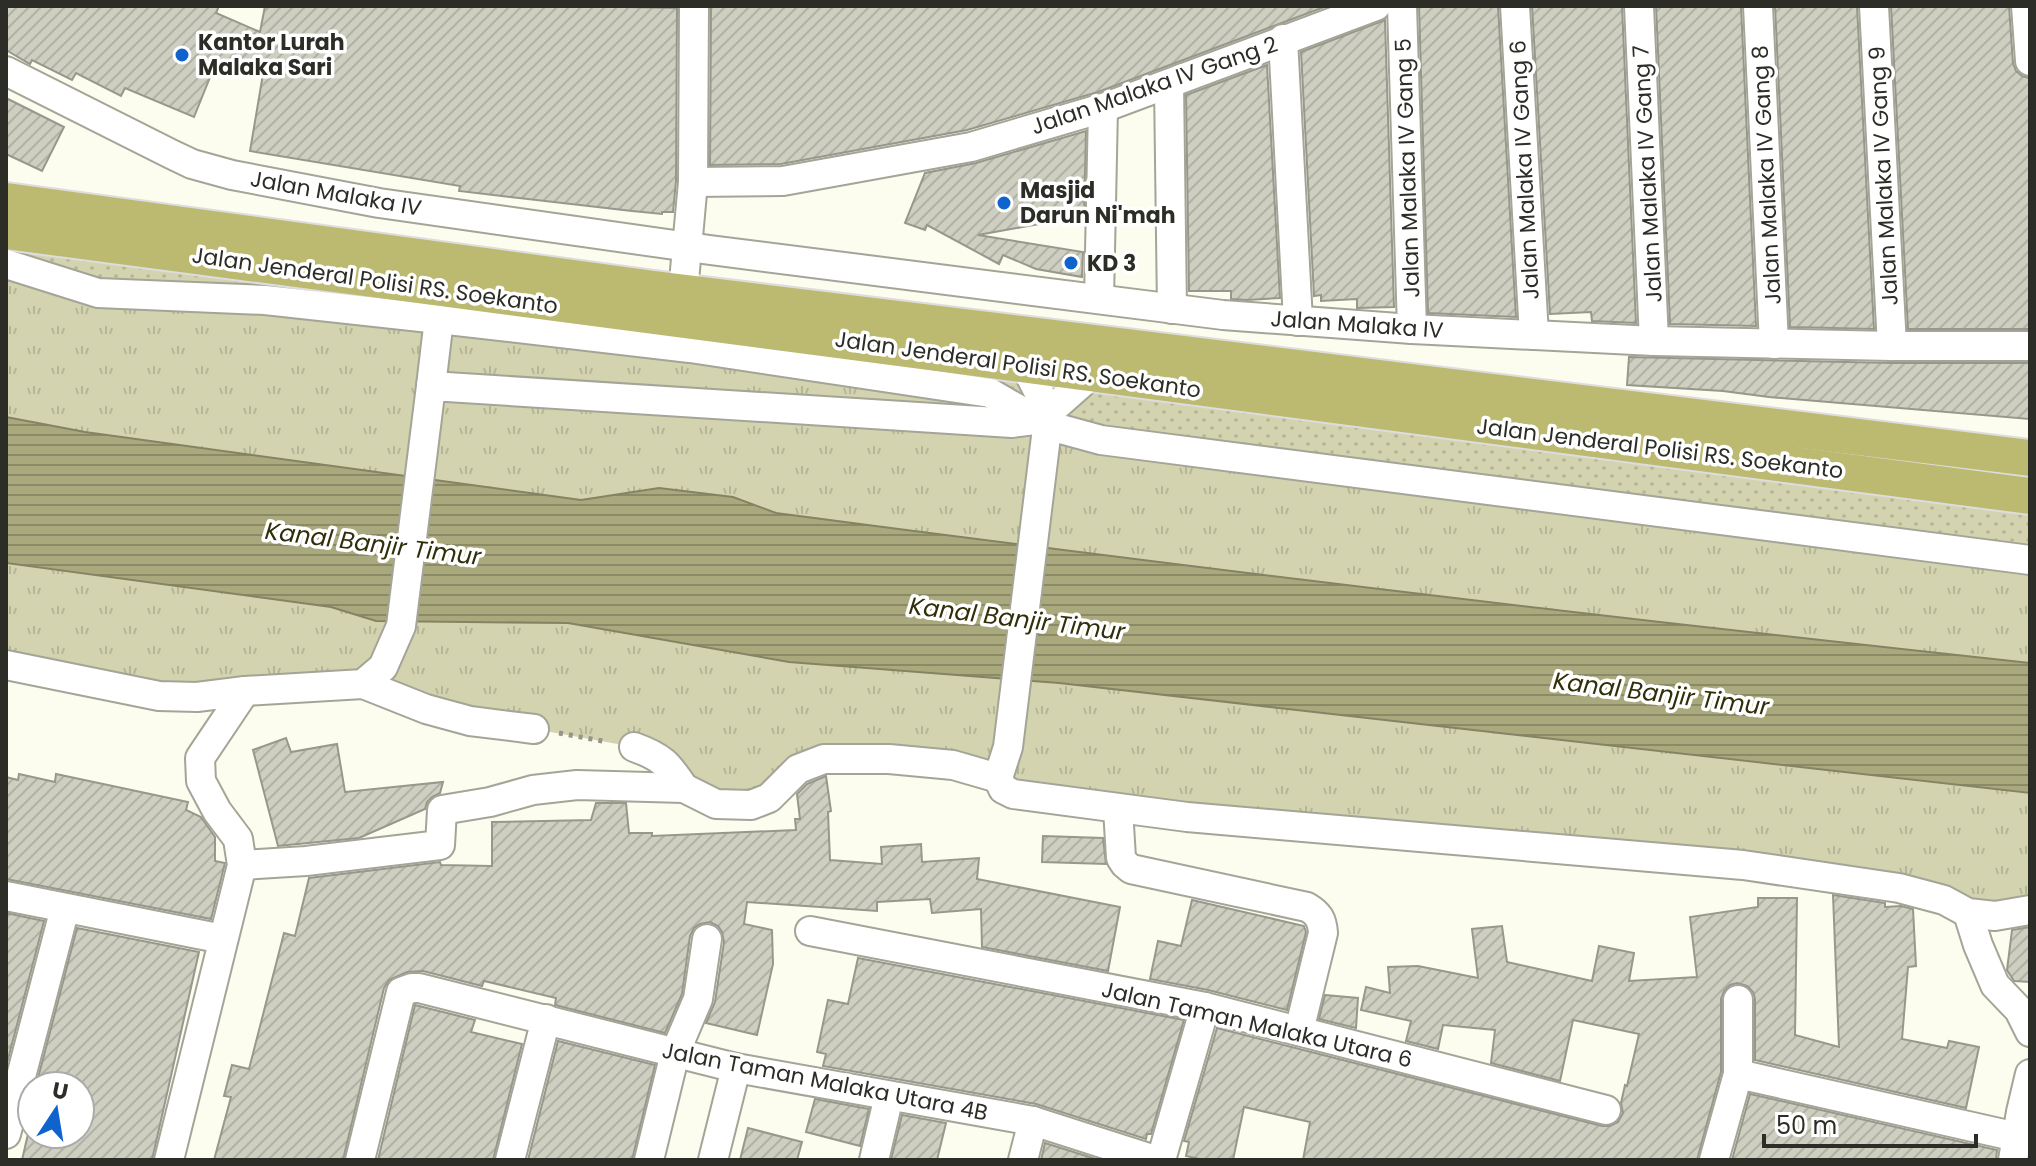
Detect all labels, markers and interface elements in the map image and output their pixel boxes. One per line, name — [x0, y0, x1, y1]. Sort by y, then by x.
place label: Kantor Lurah Malaka Sari — [198, 27, 345, 83]
street label: Jalan Malaka IV Gang 2 — [1027, 29, 1281, 142]
street label: Jalan Malaka IV Gang 5 — [1387, 38, 1428, 298]
street label: Jalan Malaka IV Gang 6 — [1502, 39, 1547, 301]
street label: Jalan Malaka IV Gang 7 — [1625, 44, 1670, 304]
street label: Jalan Malaka IV Gang 8 — [1744, 44, 1789, 306]
street label: Jalan Malaka IV Gang 9 — [1861, 45, 1906, 306]
marker: Kantor Lurah Malaka Sari — [173, 46, 191, 64]
street label: Jalan Malaka IV — [248, 163, 424, 224]
place label: Masjid Darun Ni'mah — [1020, 175, 1176, 231]
marker: Masjid Darun Ni'mah — [995, 194, 1013, 212]
street label: Jalan Jenderal Polisi RS. Soekanto — [190, 239, 560, 322]
place label: KD 3 — [1087, 248, 1136, 279]
marker: KD 3 — [1062, 254, 1080, 272]
street label: Jalan Malaka IV — [1269, 303, 1445, 346]
street label: Jalan Jenderal Polisi RS. Soekanto — [833, 323, 1203, 406]
street label: Jalan Jenderal Polisi RS. Soekanto — [1475, 411, 1845, 486]
water label: Kanal Banjir Timur — [263, 514, 484, 573]
water label: Kanal Banjir Timur — [907, 589, 1128, 648]
water label: Kanal Banjir Timur — [1551, 664, 1772, 723]
street label: Jalan Taman Malaka Utara 6 — [1099, 974, 1415, 1075]
street label: Jalan Taman Malaka Utara 4B — [659, 1035, 990, 1128]
north arrow — [16, 1070, 96, 1150]
text: U — [49, 1074, 71, 1108]
scale bar — [1764, 1098, 1976, 1148]
text: 50 m — [1776, 1109, 1837, 1142]

